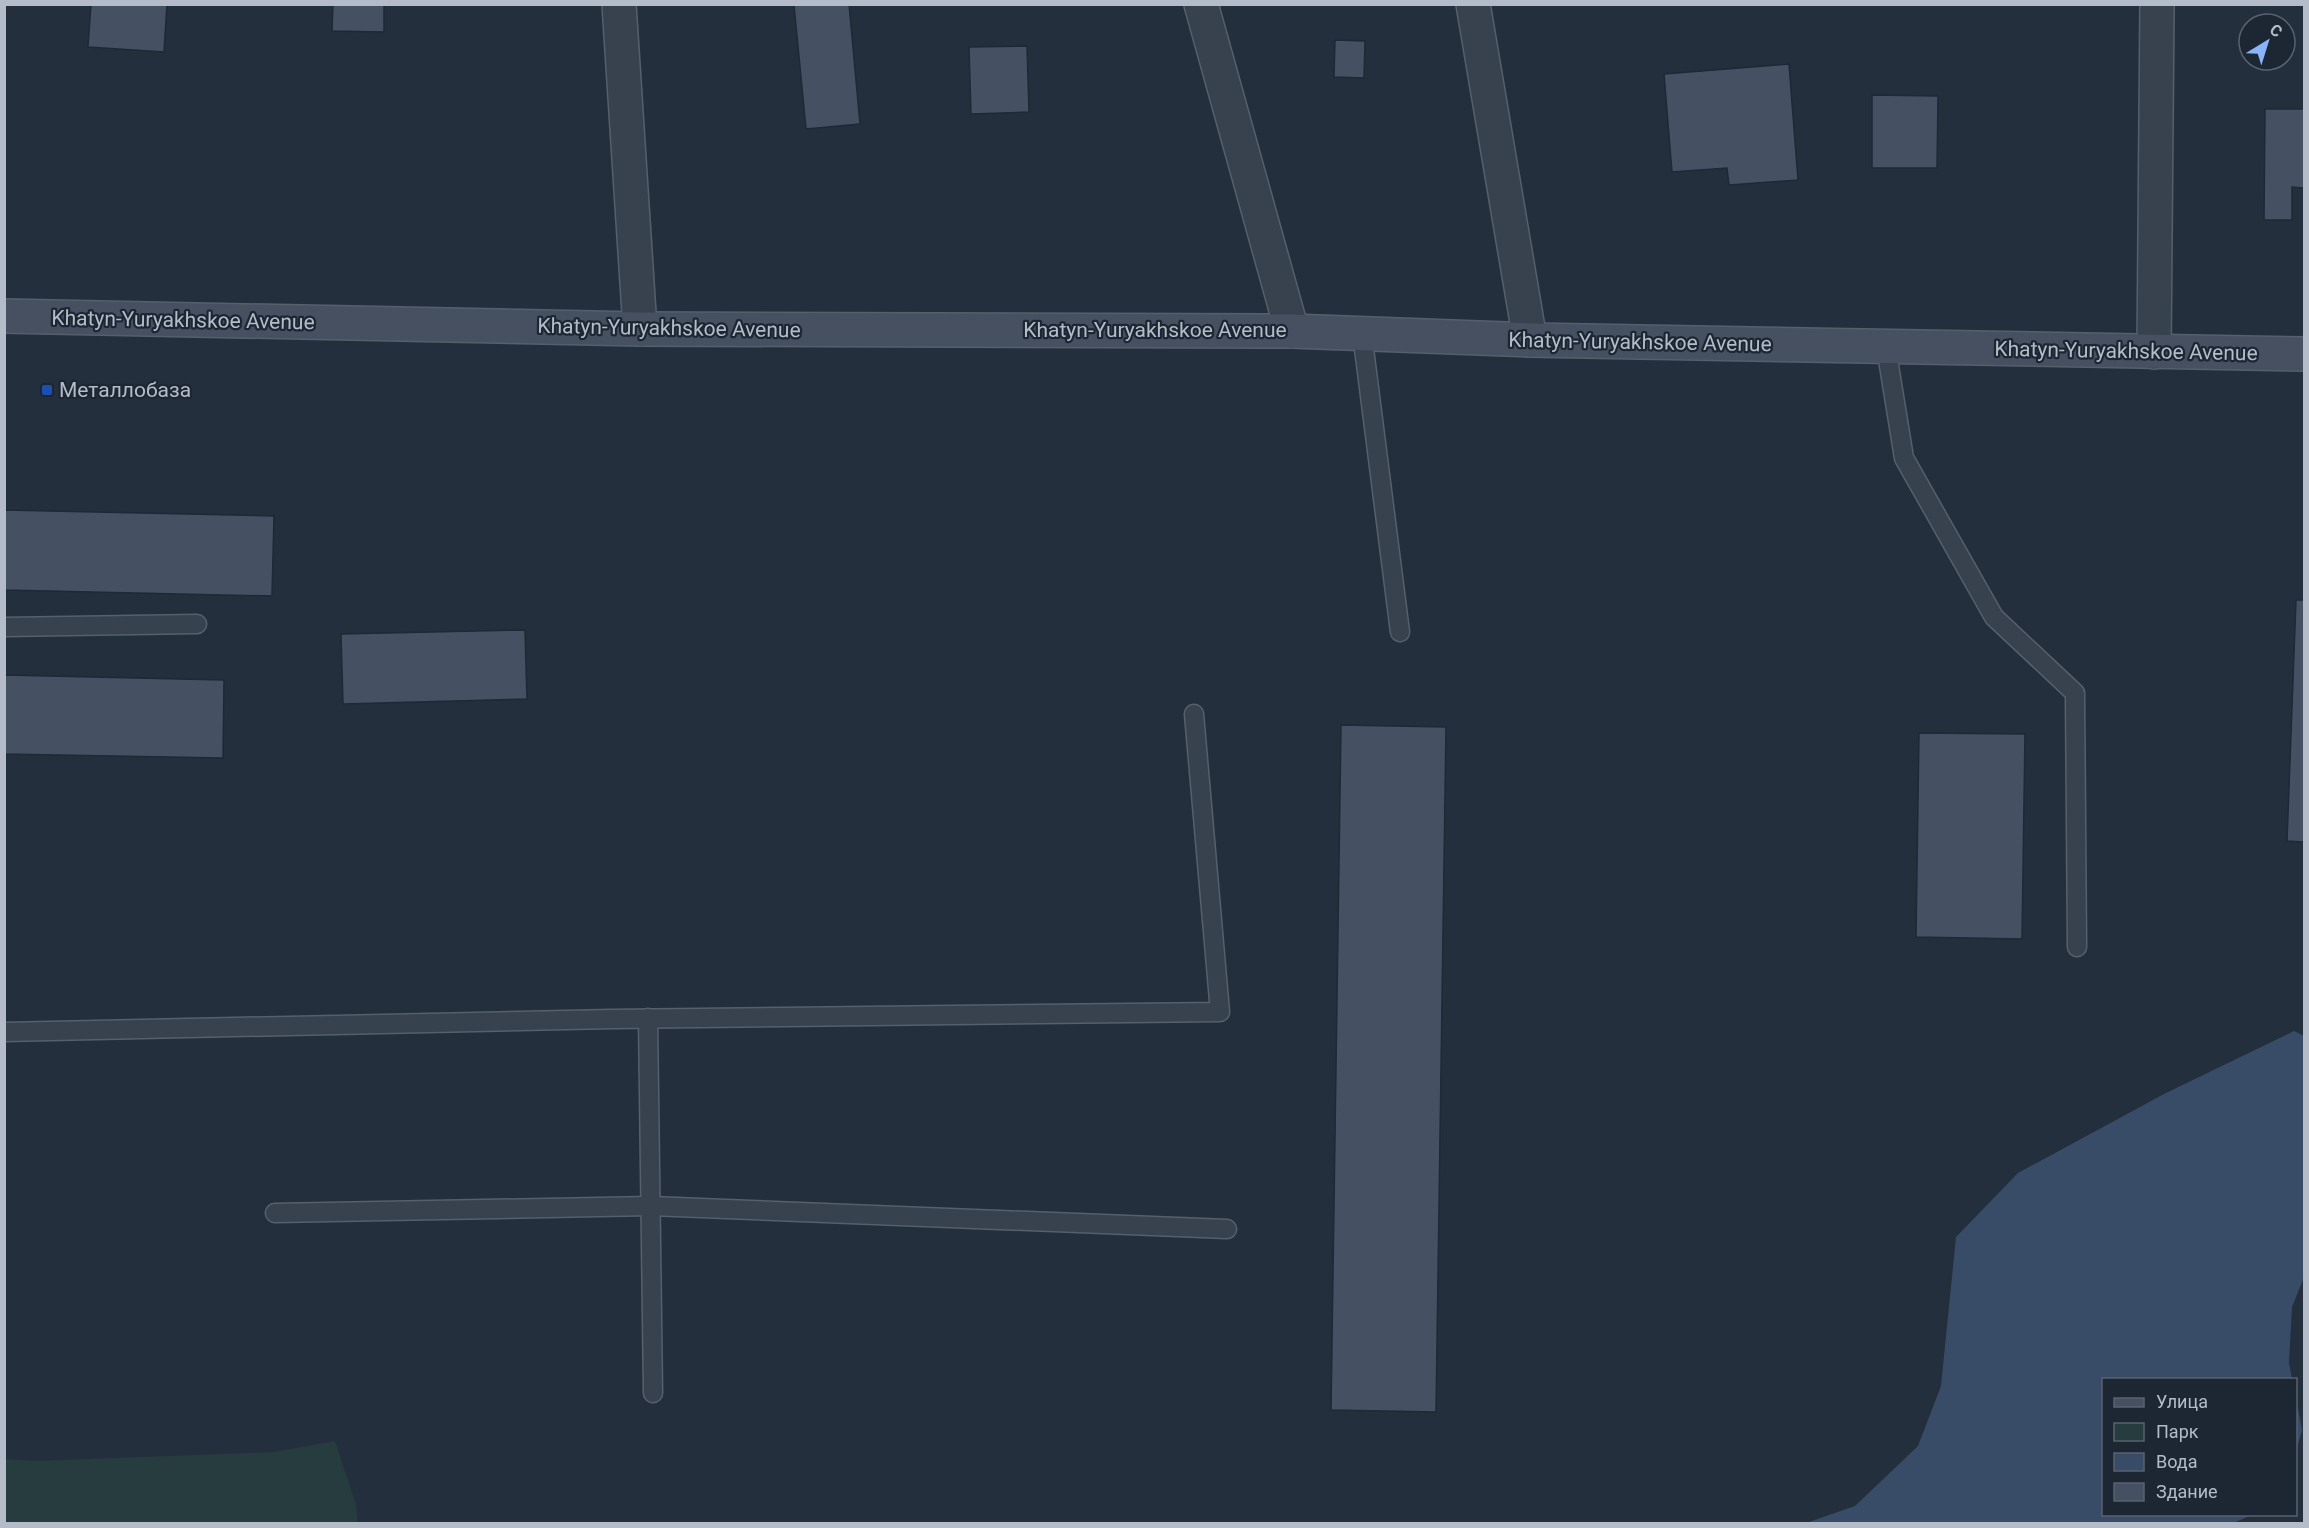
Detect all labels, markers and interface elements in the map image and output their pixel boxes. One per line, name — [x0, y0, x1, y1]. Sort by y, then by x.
north arrow — [2237, 12, 2297, 72]
text: С — [2266, 20, 2286, 41]
street label: Khatyn-Yuryakhskoe Avenue — [51, 306, 315, 334]
street label: Khatyn-Yuryakhskoe Avenue — [537, 314, 801, 342]
street label: Khatyn-Yuryakhskoe Avenue — [1023, 318, 1287, 342]
street label: Khatyn-Yuryakhskoe Avenue — [1508, 328, 1772, 356]
street label: Khatyn-Yuryakhskoe Avenue — [1994, 337, 2258, 365]
place label: Металлобаза — [59, 378, 191, 402]
marker: Металлобаза — [40, 383, 54, 397]
legend — [2102, 1378, 2297, 1516]
text: Улица — [2156, 1391, 2208, 1412]
text: Парк — [2156, 1421, 2199, 1442]
text: Вода — [2156, 1451, 2198, 1472]
text: Здание — [2156, 1481, 2218, 1502]

